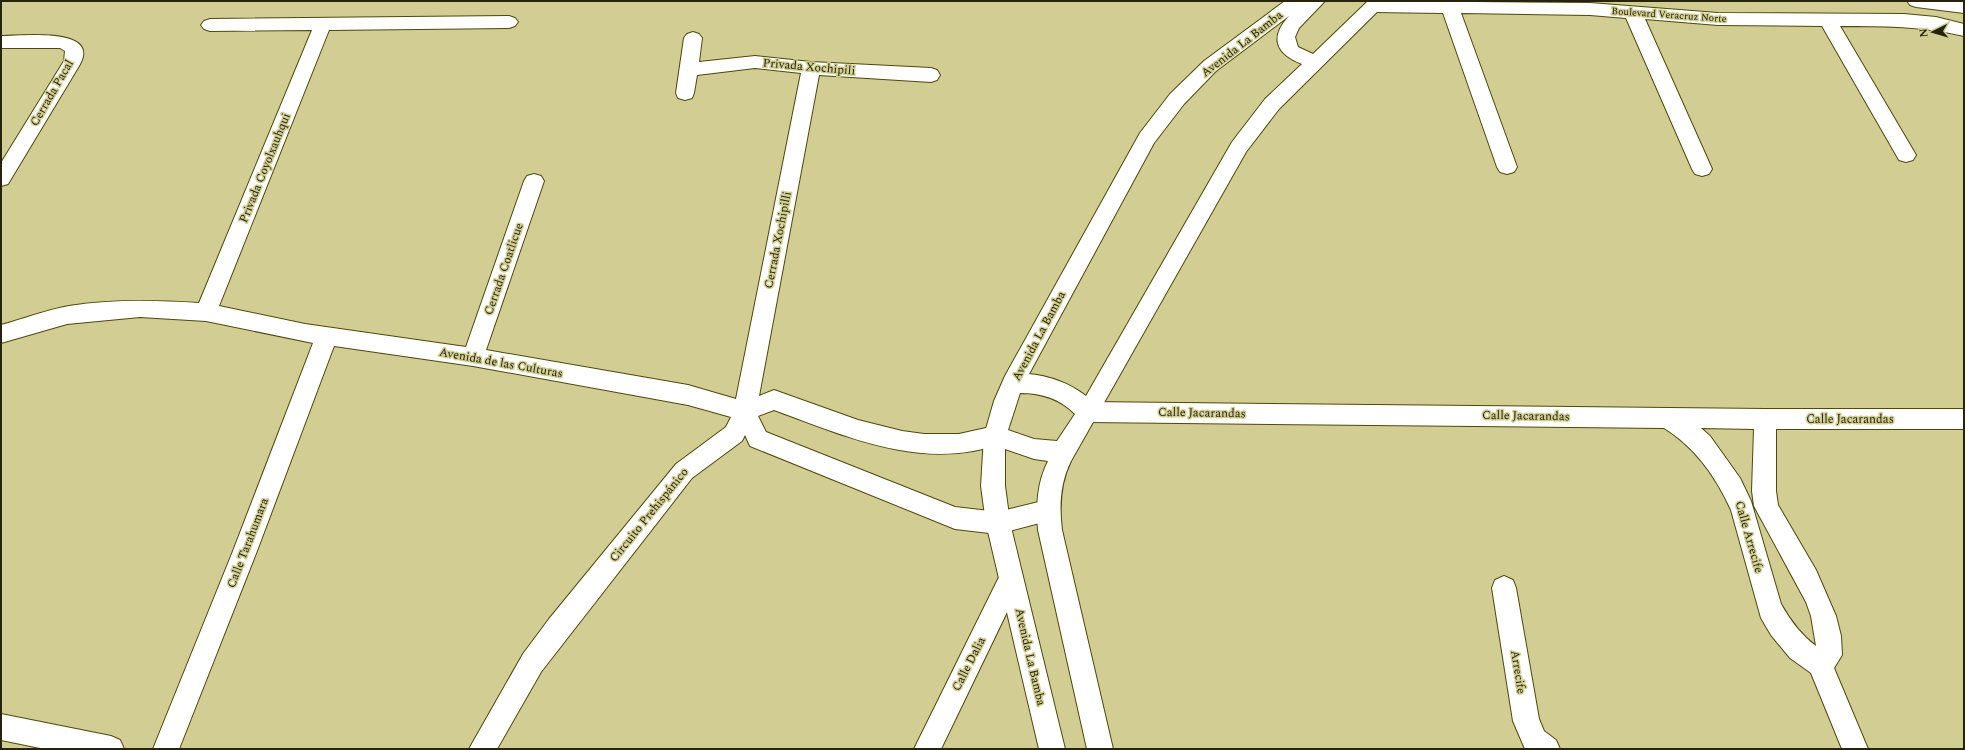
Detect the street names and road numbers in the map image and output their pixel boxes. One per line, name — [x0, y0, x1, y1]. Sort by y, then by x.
street label: Boulevard Veracruz Norte — [1611, 3, 1727, 27]
street label: Avenida La Bamba — [1197, 6, 1287, 82]
street label: Privada Xochipili — [762, 53, 856, 81]
street label: Cerrada Pacal — [25, 56, 79, 130]
street label: Privada Coyolxauhqui — [234, 110, 296, 226]
street label: Cerrada Xochipilli — [759, 190, 797, 290]
street label: Cerrada Coatlicue — [479, 220, 529, 318]
street label: Avenida La Bamba — [1007, 288, 1071, 384]
street label: Avenida de las Culturas — [438, 343, 564, 383]
street label: Calle Jacarandas — [1158, 403, 1246, 423]
street label: Calle Jacarandas — [1482, 406, 1570, 426]
street label: Calle Jacarandas — [1806, 410, 1894, 429]
street label: Circuito Prehispánico — [605, 464, 693, 566]
street label: Calle Tarahumara — [222, 495, 274, 591]
street label: Calle Arrecife — [1730, 499, 1768, 575]
street label: Avenida La Bamba — [1010, 606, 1050, 708]
street label: Calle Dalia — [947, 633, 991, 694]
street label: Arrecife — [1505, 649, 1531, 695]

